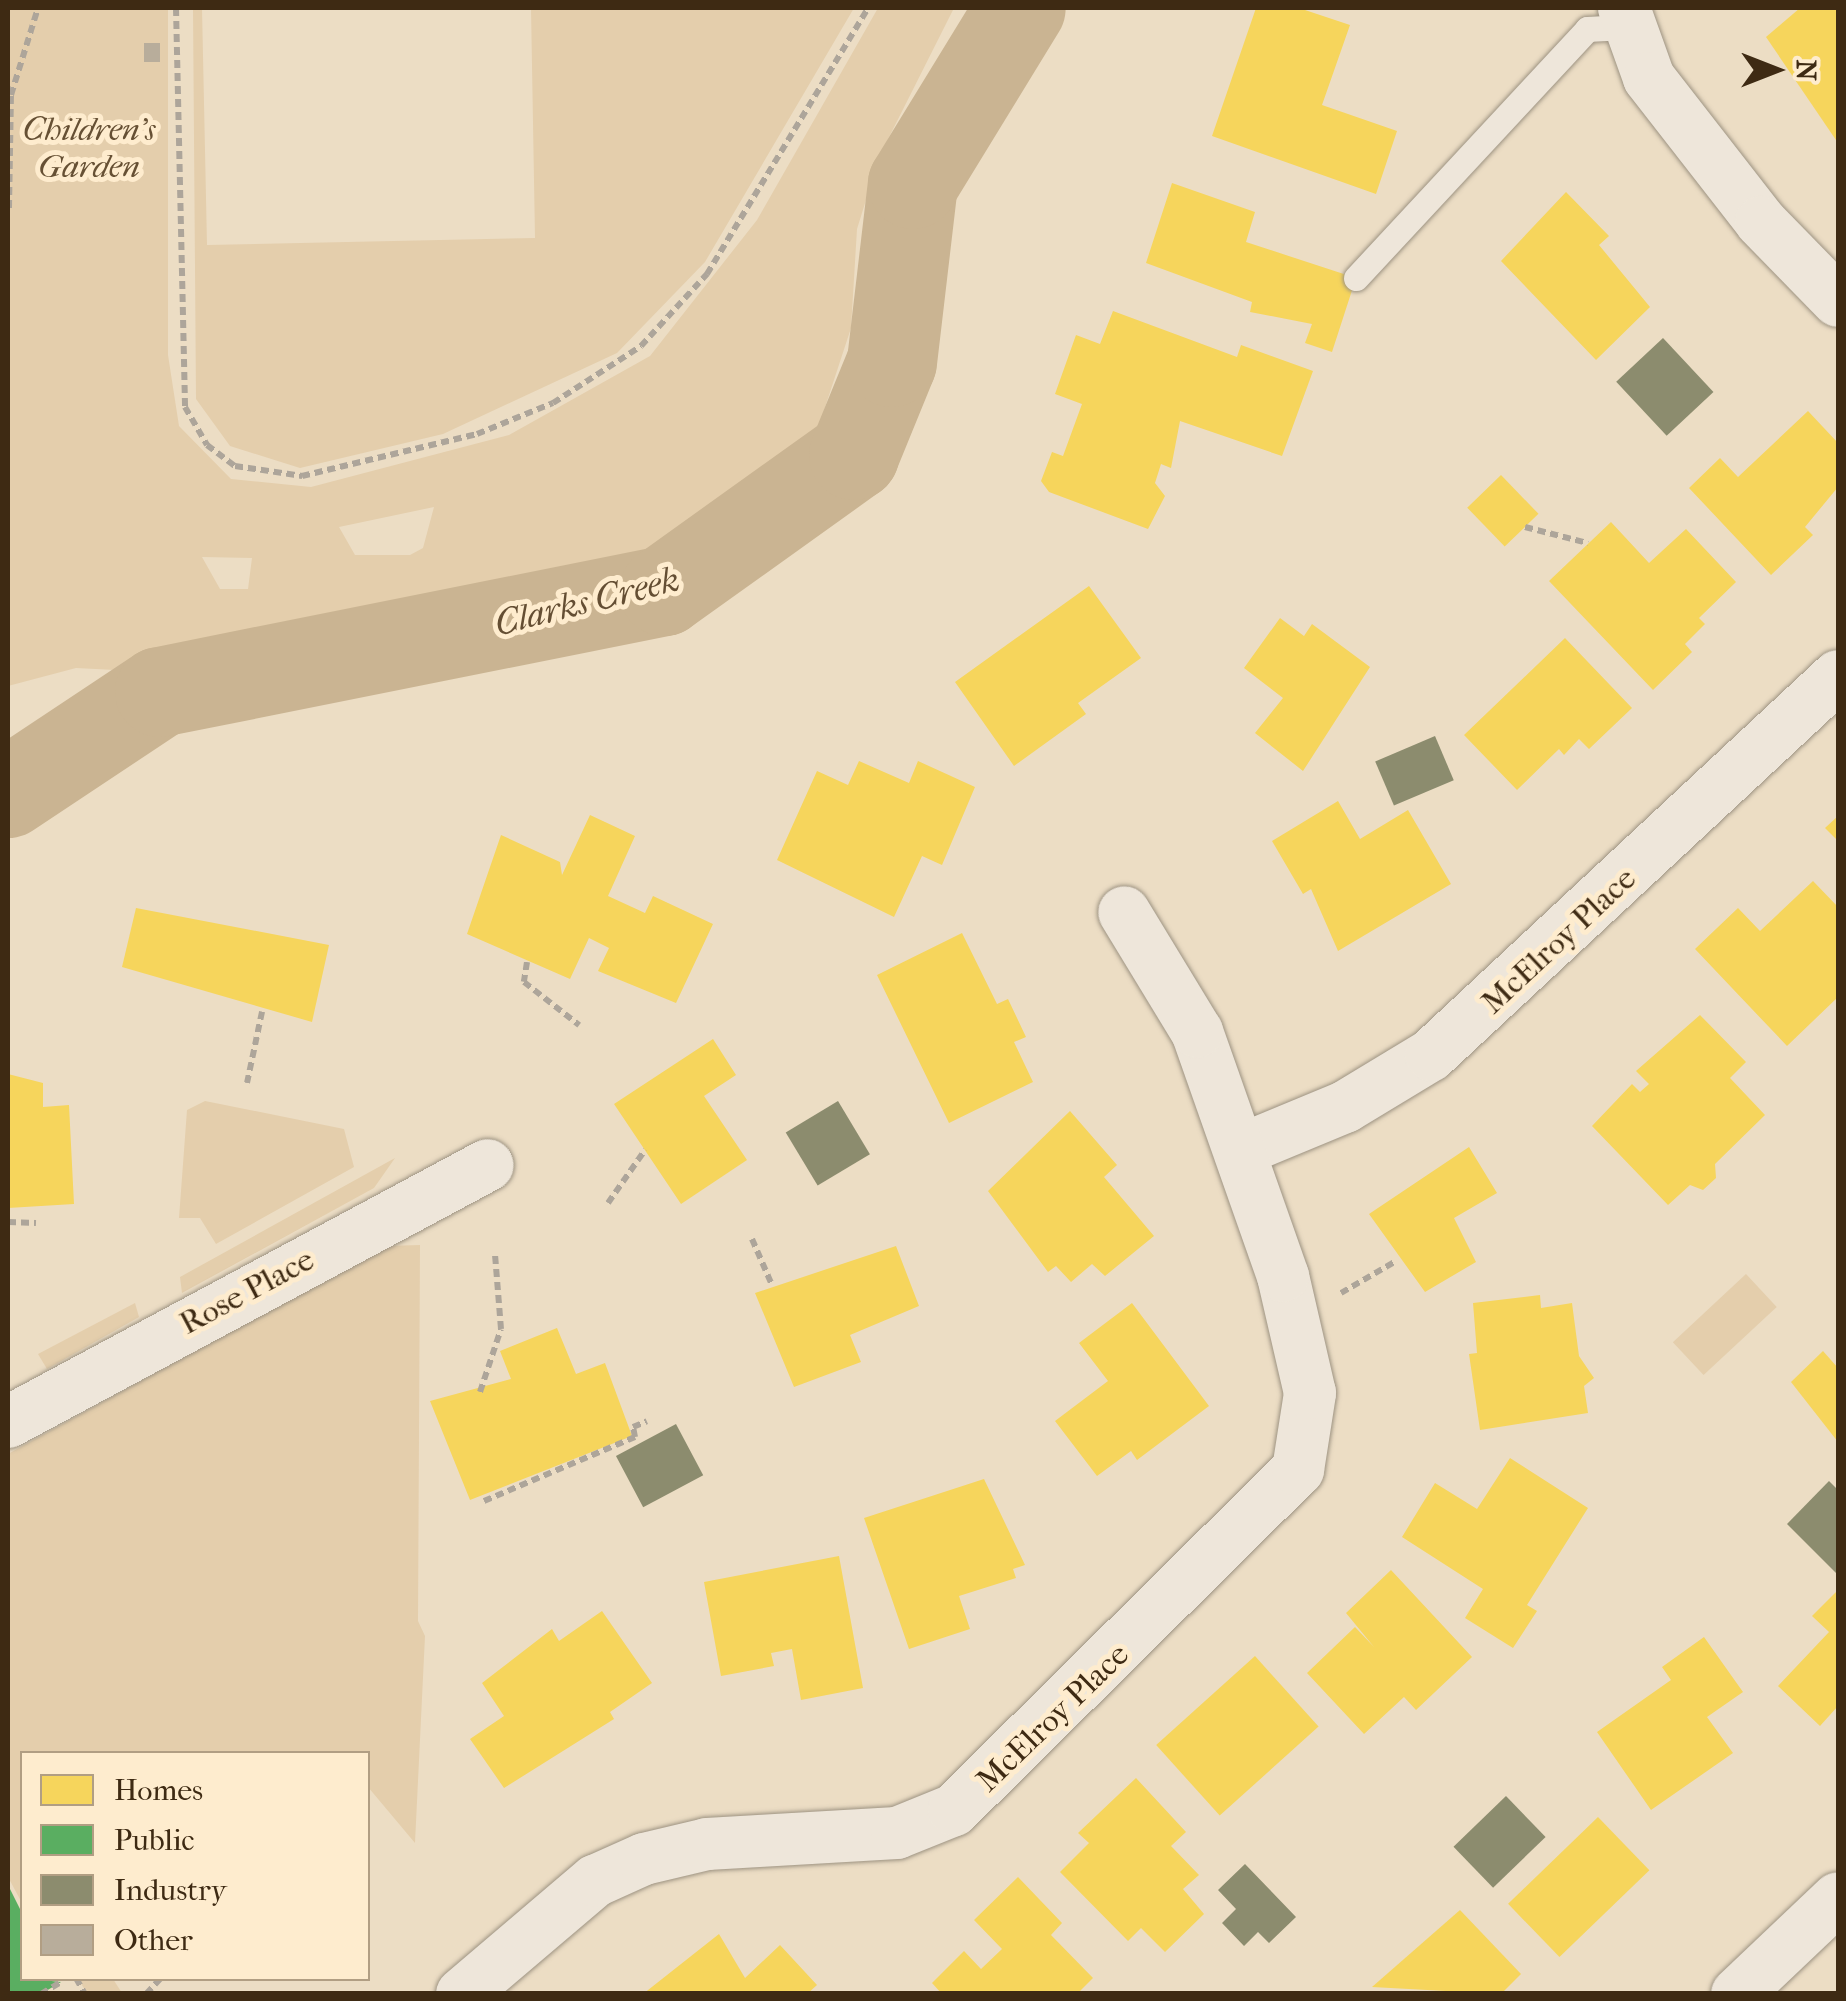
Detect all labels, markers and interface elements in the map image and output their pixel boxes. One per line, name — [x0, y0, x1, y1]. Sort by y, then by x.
north arrow — [1726, 20, 1826, 120]
text: N — [1790, 59, 1823, 81]
park label: Children's Garden — [23, 112, 155, 187]
water label: Clarks Creek — [490, 559, 684, 645]
street label: McElroy Place — [1474, 860, 1644, 1022]
street label: Rose Place — [173, 1241, 321, 1343]
street label: McElroy Place — [969, 1636, 1137, 1800]
legend — [20, 1751, 370, 1981]
text: Homes — [114, 1773, 203, 1808]
text: Public — [114, 1823, 195, 1858]
text: Industry — [114, 1873, 227, 1908]
text: Other — [114, 1923, 193, 1958]

